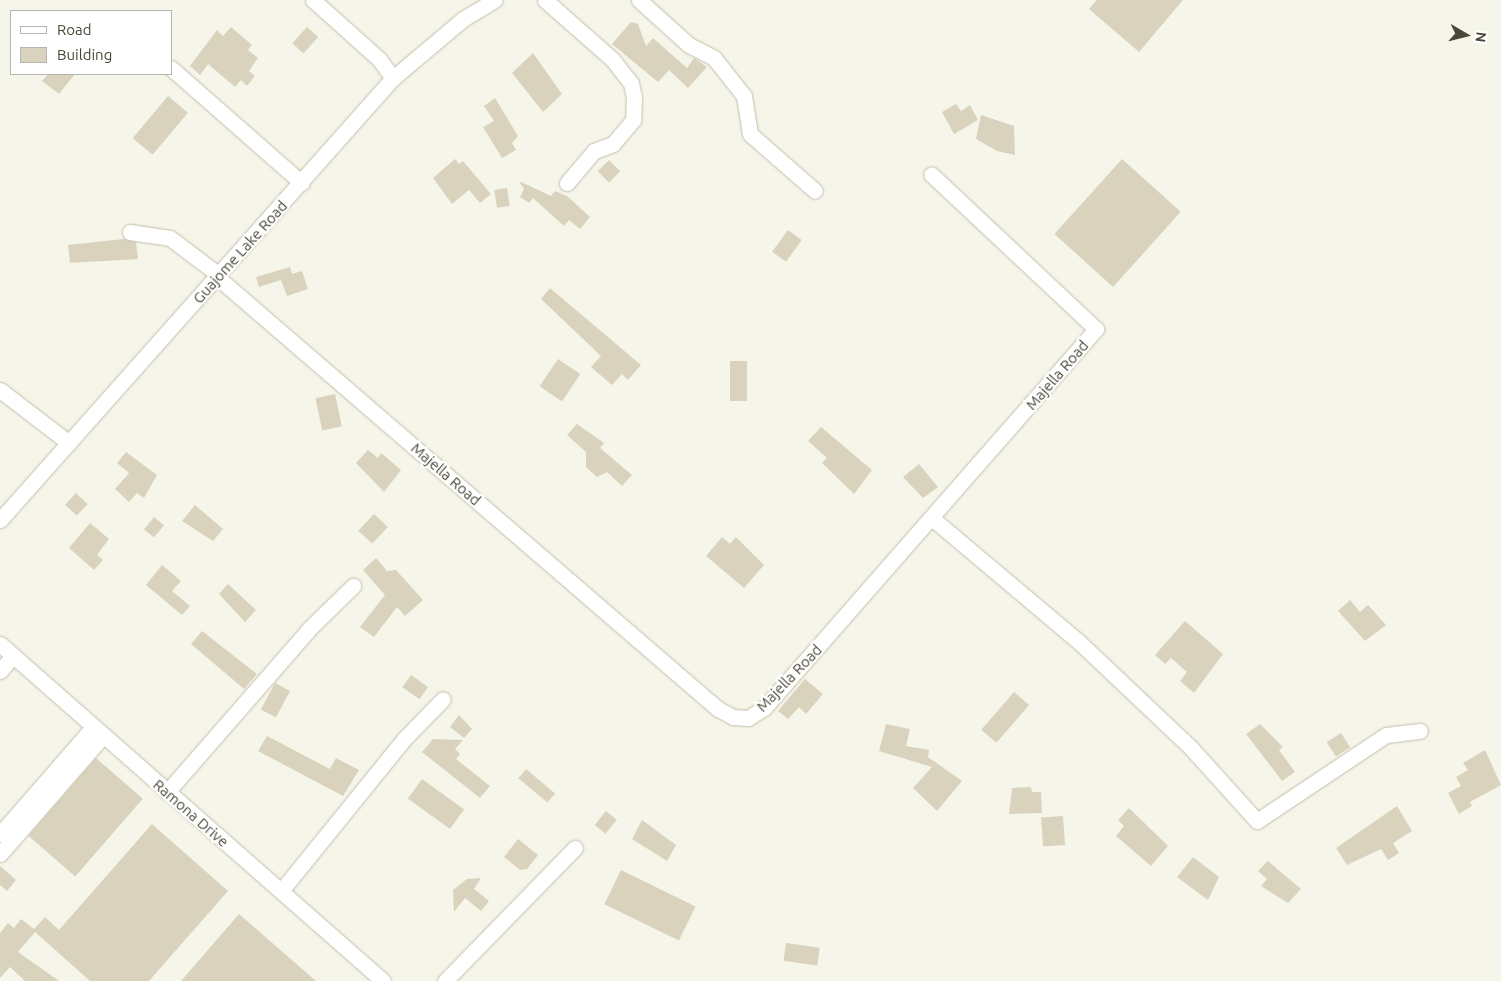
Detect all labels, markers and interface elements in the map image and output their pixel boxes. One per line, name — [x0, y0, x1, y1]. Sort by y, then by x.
legend — [10, 10, 172, 75]
north arrow — [1441, 10, 1491, 60]
text: Road — [57, 21, 92, 38]
text: N — [1472, 31, 1490, 43]
text: Building — [57, 46, 112, 63]
street label: Guajome Lake Road — [189, 197, 291, 307]
street label: Majella Road — [1022, 337, 1092, 413]
street label: Majella Road — [408, 439, 484, 509]
street label: Majella Road — [753, 641, 825, 715]
street label: Ramona Drive — [150, 775, 232, 851]

